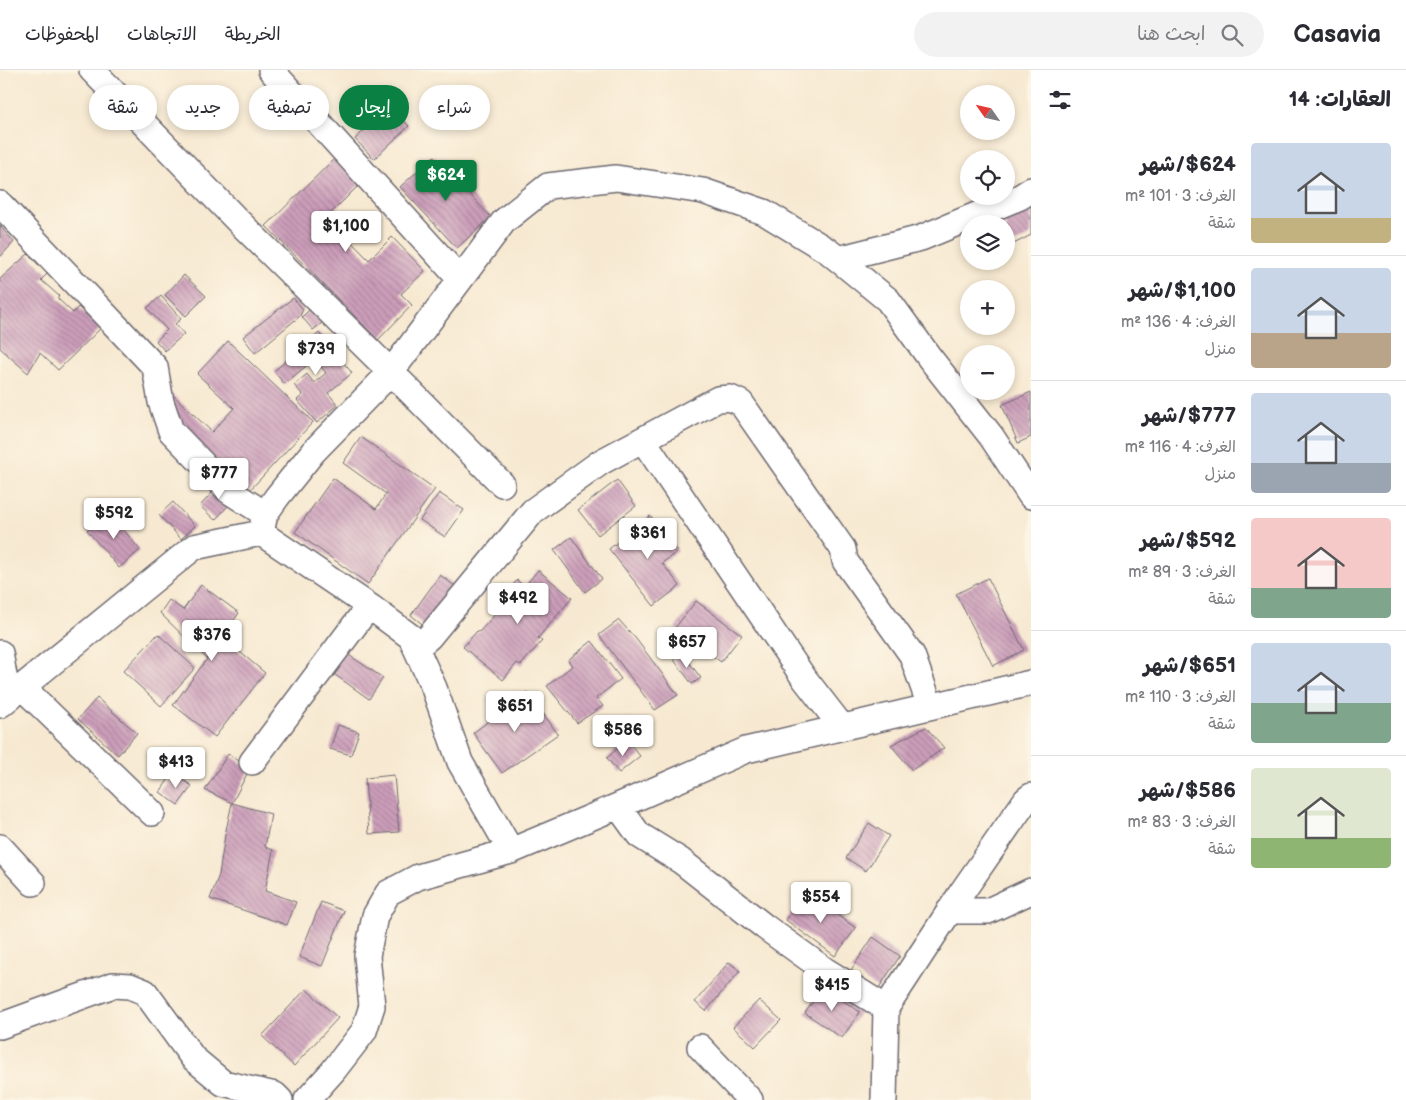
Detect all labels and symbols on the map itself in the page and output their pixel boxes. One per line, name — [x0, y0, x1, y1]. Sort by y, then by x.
north arrow — [960, 85, 1015, 140]
pin: $624 — [416, 160, 476, 202]
pin: $1,100 — [305, 210, 387, 253]
pin: $739 — [286, 334, 346, 376]
pin: $777 — [189, 458, 249, 500]
pin: $592 — [84, 498, 144, 540]
pin: $361 — [618, 518, 678, 560]
pin: $492 — [488, 582, 548, 625]
pin: $376 — [182, 620, 242, 662]
pin: $657 — [657, 626, 717, 669]
pin: $651 — [485, 690, 545, 733]
pin: $586 — [593, 714, 653, 757]
pin: $413 — [146, 746, 206, 789]
pin: $554 — [791, 882, 851, 924]
pin: $415 — [802, 970, 862, 1012]

